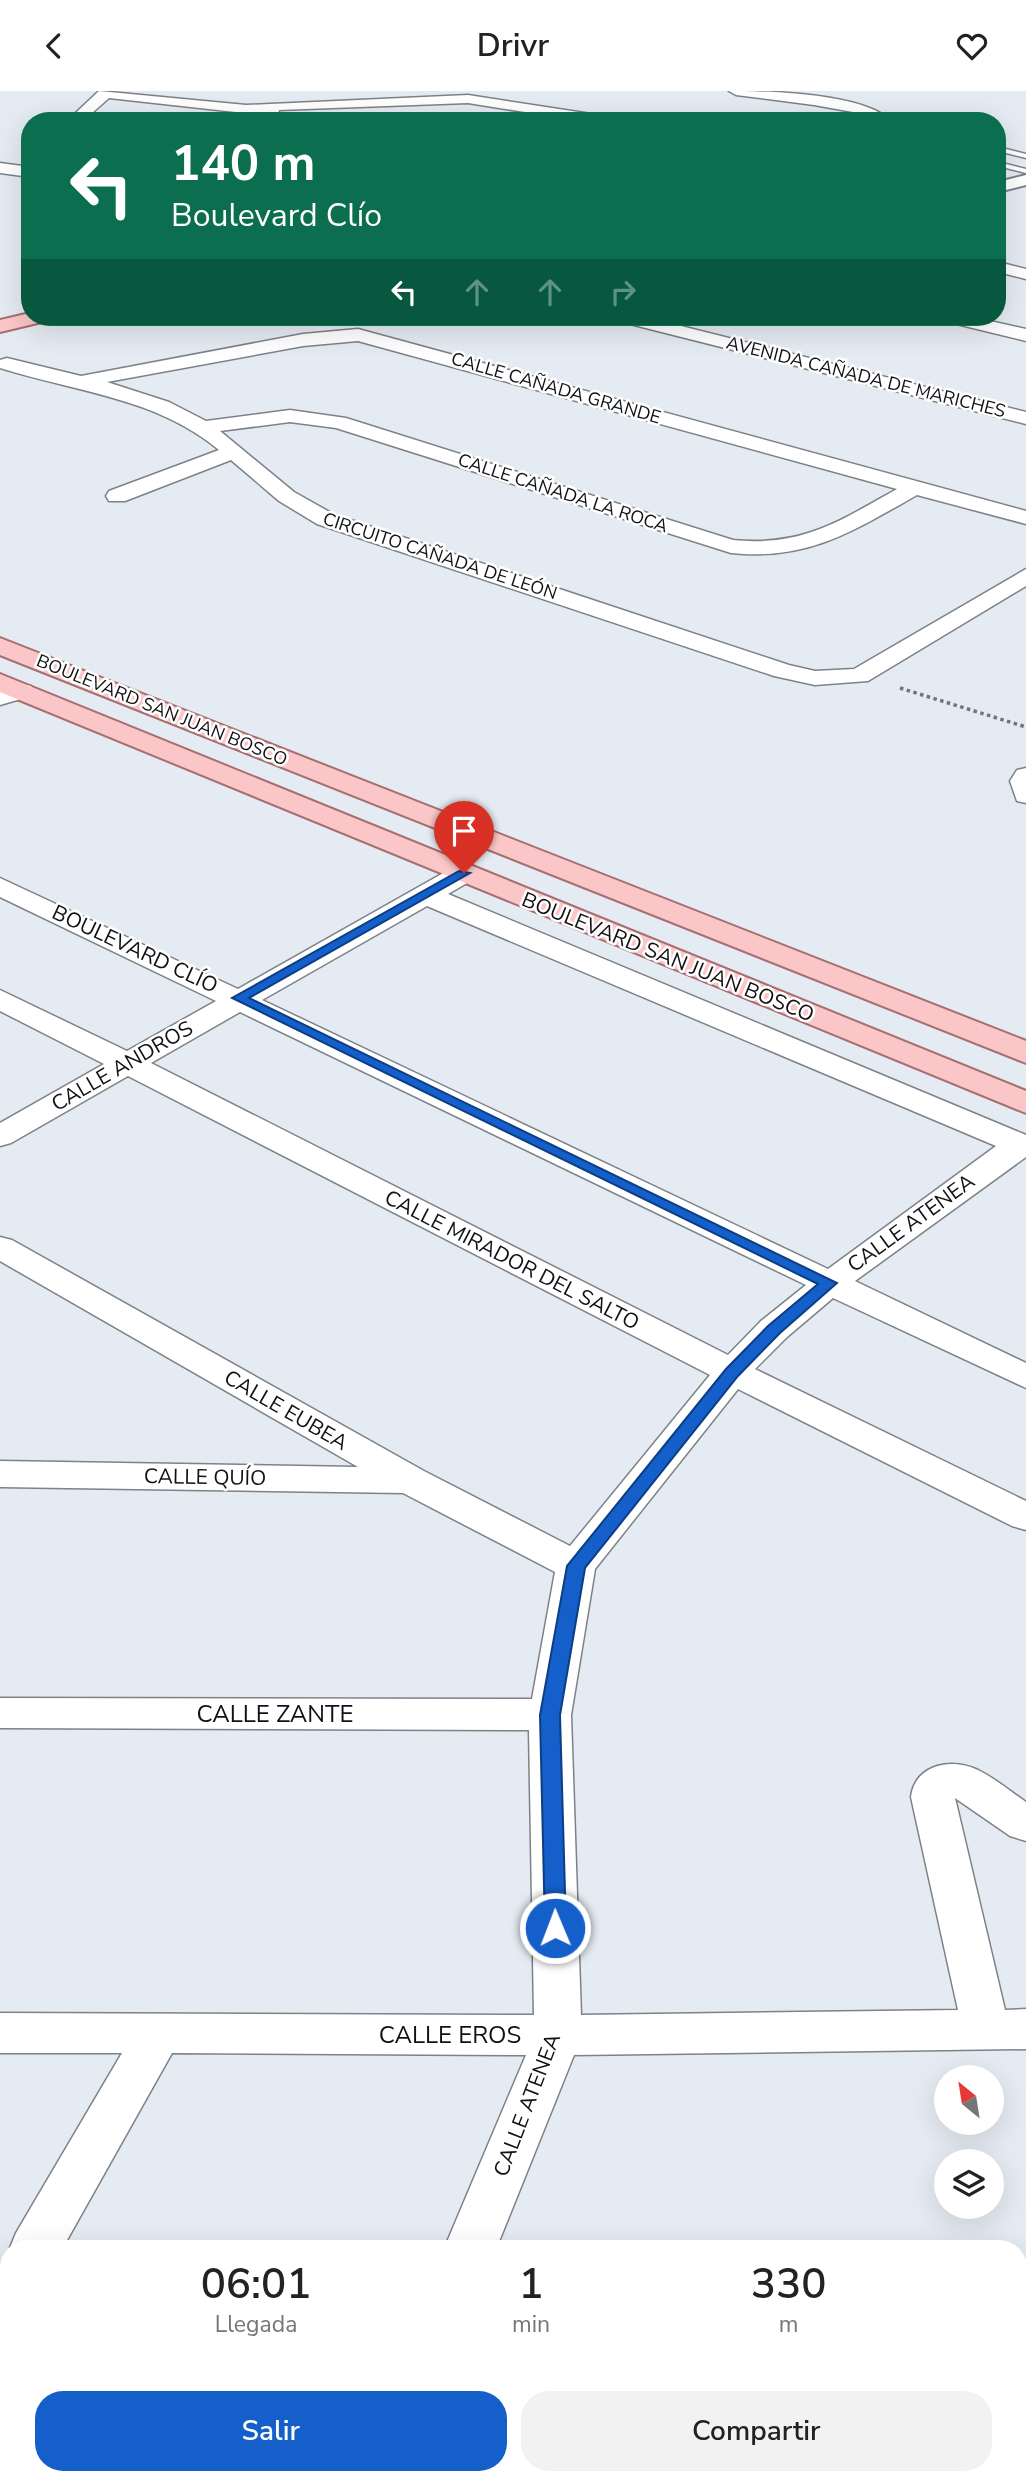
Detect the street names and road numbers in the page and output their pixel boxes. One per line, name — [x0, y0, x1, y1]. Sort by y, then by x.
street label: AVENIDA CAÑADA DE MARICHES — [724, 331, 1008, 423]
street label: CALLE CAÑADA GRANDE — [448, 347, 664, 429]
street label: CALLE CAÑADA LA ROCA — [455, 448, 671, 538]
street label: CIRCUITO CAÑADA DE LEÓN — [320, 507, 560, 605]
street label: BOULEVARD SAN JUAN BOSCO — [33, 649, 291, 771]
street label: BOULEVARD SAN JUAN BOSCO — [518, 885, 818, 1029]
street label: BOULEVARD CLÍO — [48, 898, 222, 1000]
street label: CALLE ANDROS — [46, 1014, 198, 1118]
street label: CALLE ATENEA — [842, 1167, 980, 1279]
street label: CALLE MIRADOR DEL SALTO — [380, 1183, 644, 1337]
street label: CALLE EUBEA — [219, 1363, 353, 1457]
street label: CALLE QUÍO — [144, 1462, 266, 1492]
street label: CALLE ZANTE — [196, 1698, 354, 1730]
street label: CALLE EROS — [379, 2019, 521, 2051]
street label: CALLE ATENEA — [487, 2030, 567, 2180]

